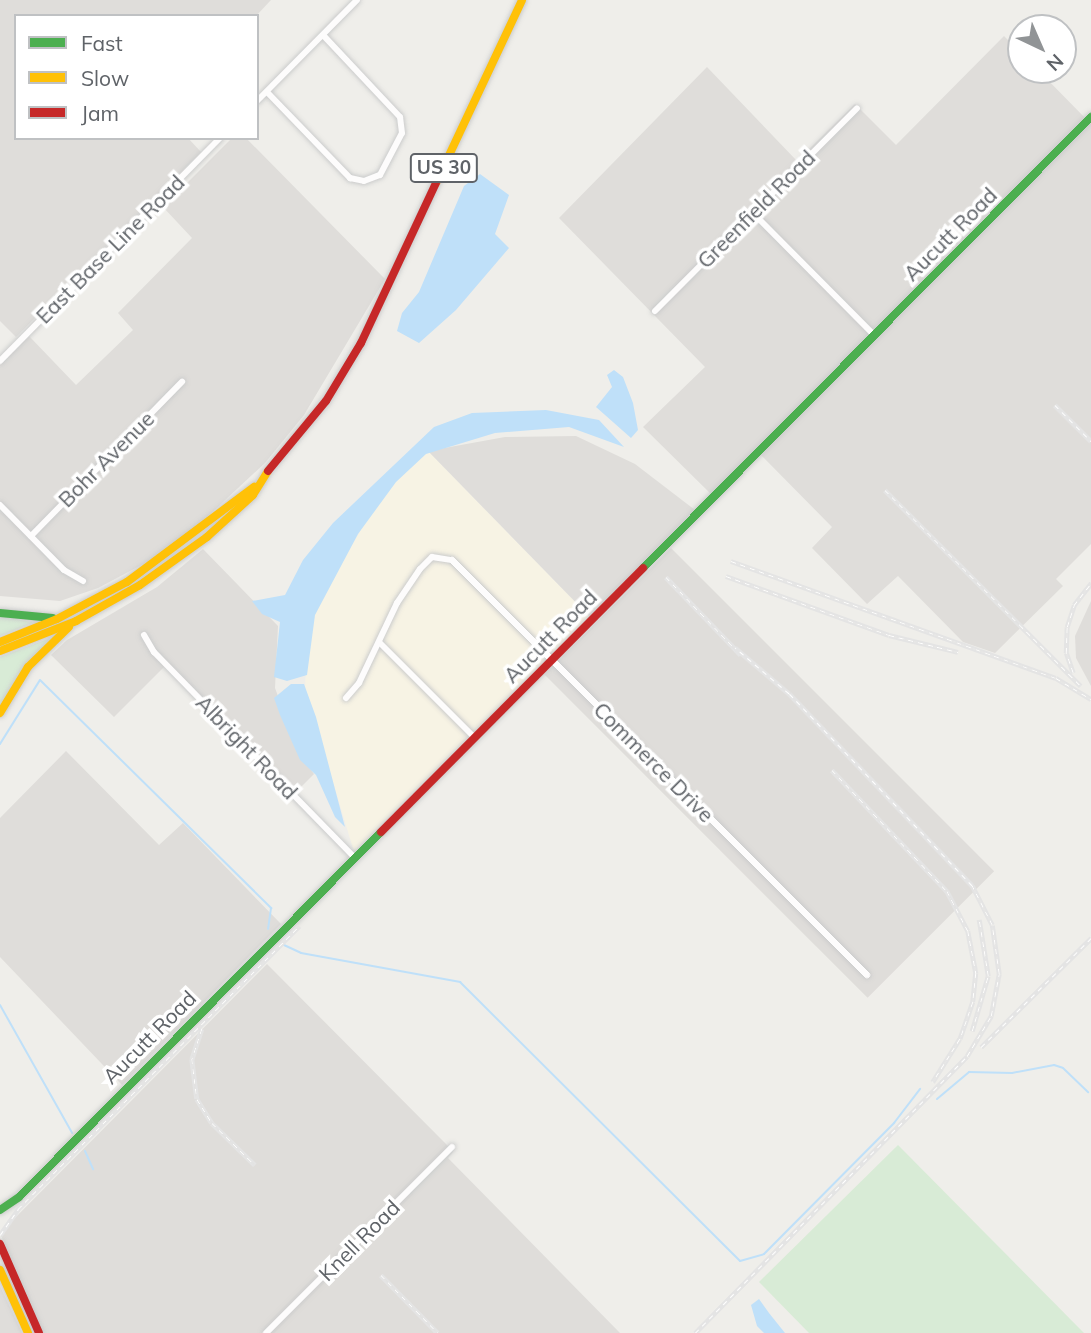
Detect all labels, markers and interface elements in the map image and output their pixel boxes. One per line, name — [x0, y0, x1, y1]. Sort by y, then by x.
legend — [14, 14, 259, 140]
north arrow — [1007, 14, 1077, 84]
text: Fast — [81, 30, 123, 56]
text: N — [1042, 49, 1069, 76]
text: Slow — [81, 65, 129, 91]
text: Jam — [81, 100, 119, 126]
street label: Greenfield Road — [692, 145, 820, 273]
road number: US 30 — [409, 152, 479, 184]
street label: East Base Line Road — [31, 170, 189, 328]
street label: Aucutt Road — [898, 182, 1002, 286]
street label: Bohr Avenue — [53, 406, 159, 512]
street label: Aucutt Road — [498, 584, 602, 688]
street label: Albright Road — [191, 690, 303, 804]
street label: Commerce Drive — [589, 697, 719, 827]
street label: Aucutt Road — [97, 985, 201, 1089]
street label: Knell Road — [313, 1194, 405, 1286]

